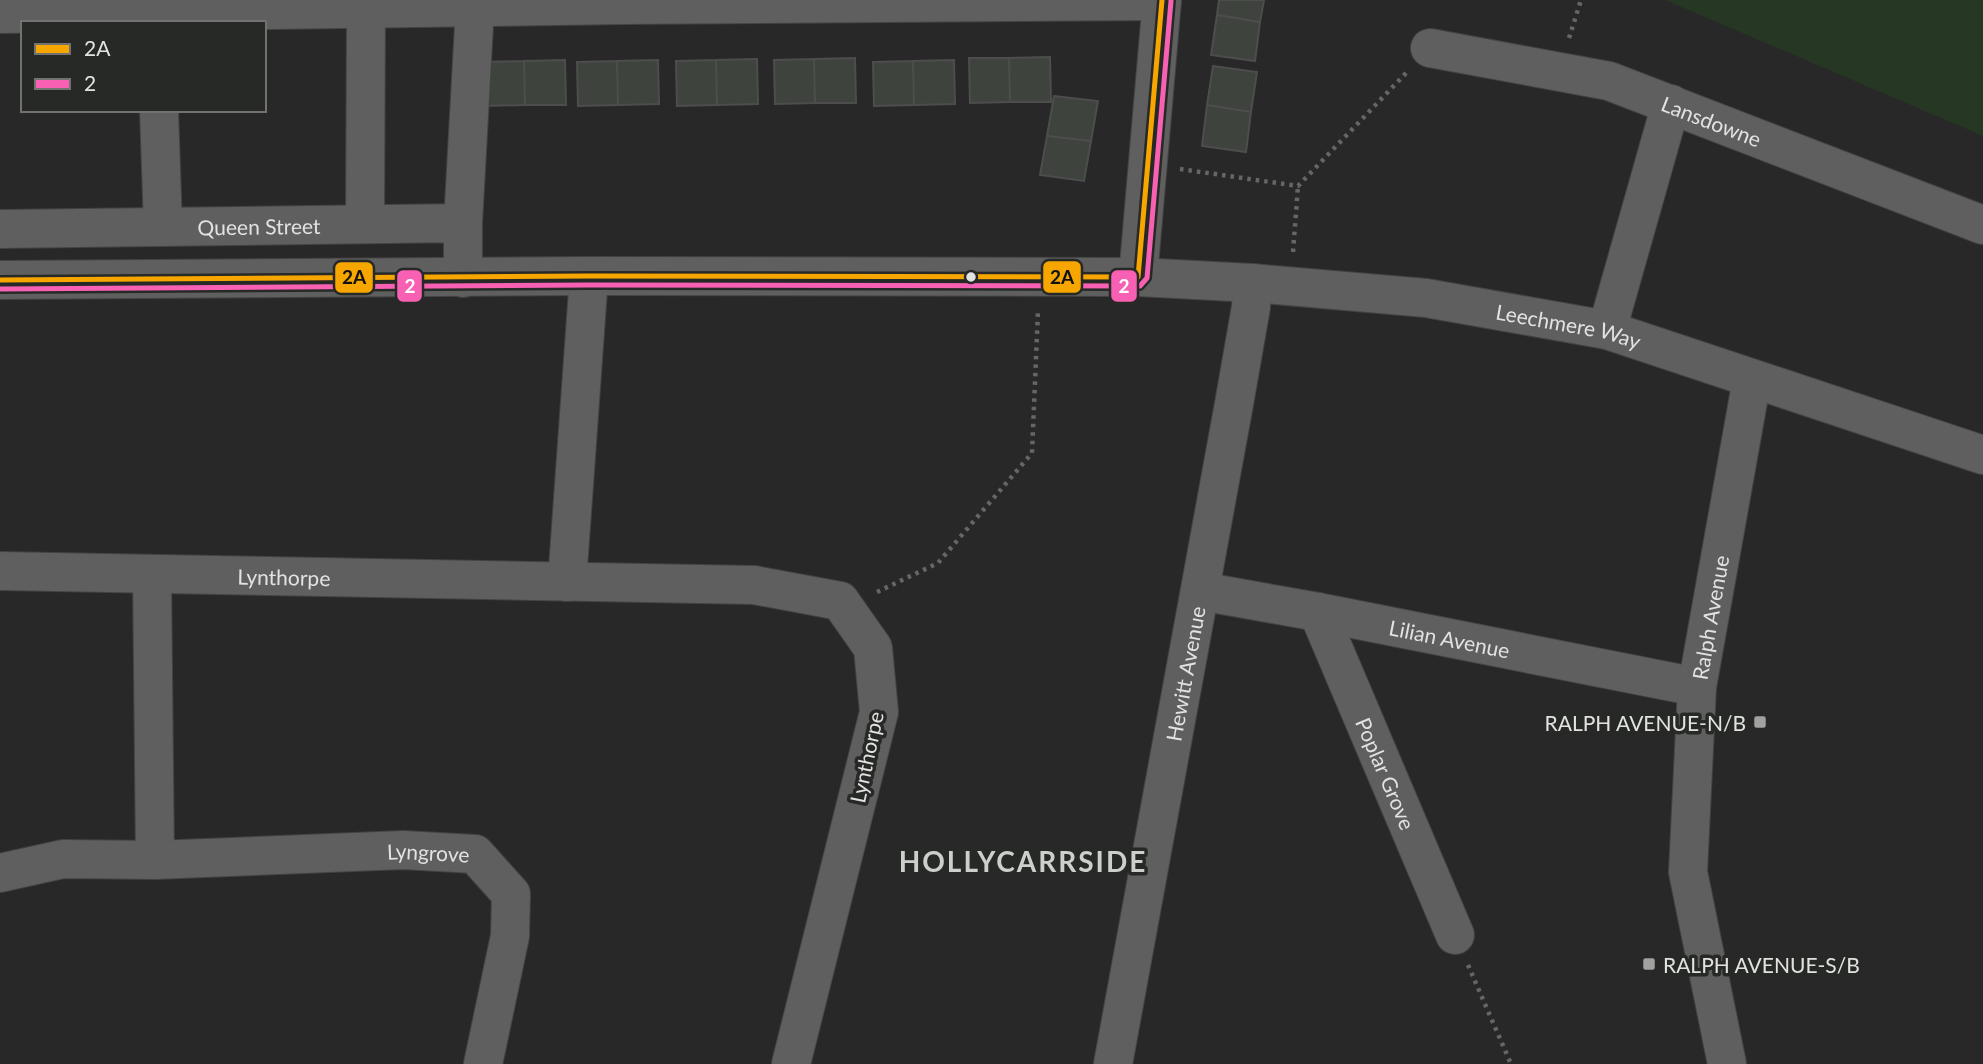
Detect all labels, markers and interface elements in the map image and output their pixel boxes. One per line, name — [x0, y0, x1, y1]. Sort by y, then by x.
legend — [21, 21, 266, 112]
text: 2A — [84, 35, 111, 60]
text: 2 — [84, 70, 96, 95]
street label: Lansdowne — [1658, 90, 1765, 151]
street label: Queen Street — [197, 212, 321, 239]
line badge: 2A — [1042, 260, 1082, 294]
line badge: 2A — [334, 261, 374, 294]
text: 2A — [342, 265, 367, 288]
text: 2A — [1050, 265, 1075, 288]
line badge: 2 — [396, 269, 423, 303]
line badge: 2 — [1110, 269, 1138, 303]
unlabelled marker — [964, 270, 978, 284]
text: 2 — [404, 274, 416, 297]
text: 2 — [1118, 274, 1130, 297]
street label: Leechmere Way — [1494, 298, 1644, 353]
street label: Ralph Avenue — [1686, 553, 1733, 682]
street label: Lynthorpe — [237, 563, 331, 590]
street label: Hewitt Avenue — [1160, 604, 1209, 743]
street label: Lilian Avenue — [1387, 614, 1512, 662]
street label: Lynthorpe — [844, 709, 888, 805]
place label: RALPH AVENUE-N/B — [1545, 710, 1746, 735]
street label: Poplar Grove — [1352, 713, 1421, 833]
marker: RALPH AVENUE-N/B — [1752, 714, 1768, 730]
street label: Lyngrove — [386, 837, 470, 866]
district label: HOLLYCARRSIDE — [899, 844, 1147, 878]
place label: RALPH AVENUE-S/B — [1663, 952, 1860, 977]
marker: RALPH AVENUE-S/B — [1641, 956, 1657, 972]

